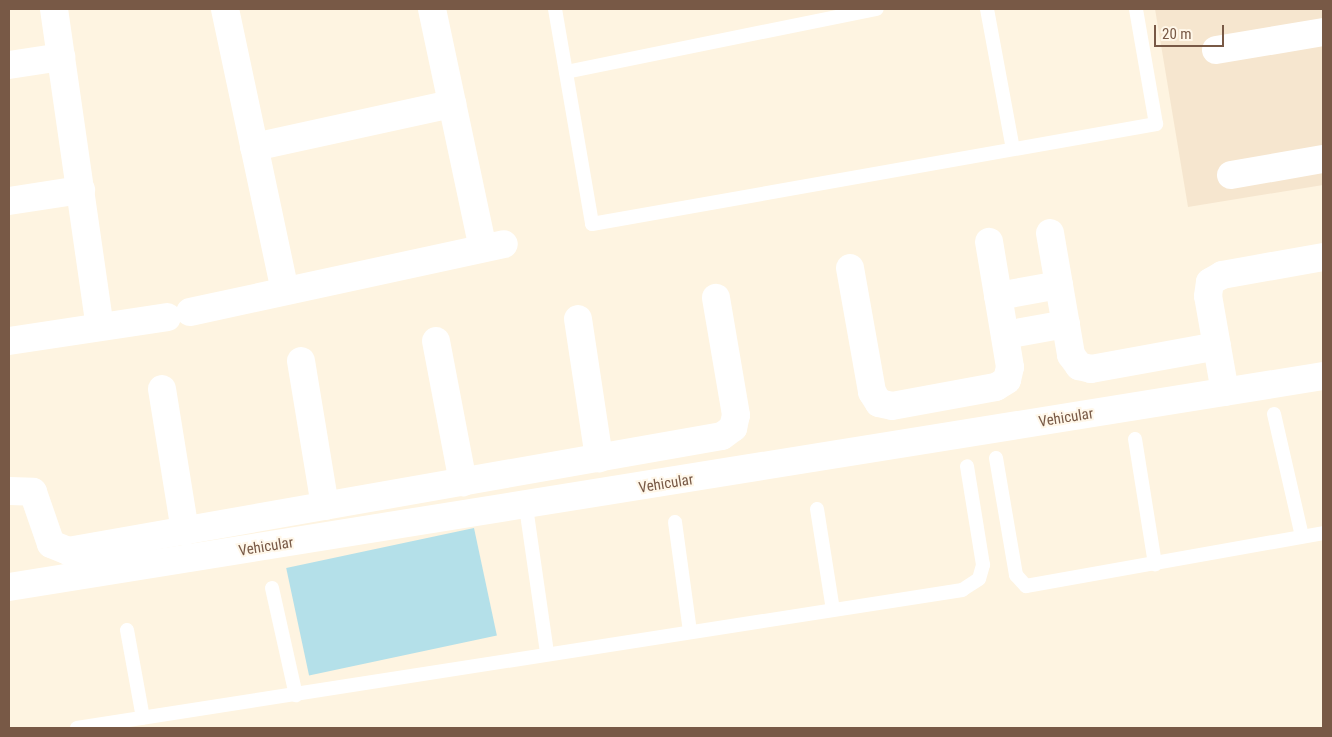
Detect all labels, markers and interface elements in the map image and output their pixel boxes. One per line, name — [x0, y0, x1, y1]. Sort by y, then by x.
scale bar — [1157, 15, 1227, 47]
text: 20 m — [1162, 25, 1192, 43]
street label: Vehicular — [1037, 405, 1095, 431]
street label: Vehicular — [637, 471, 695, 497]
street label: Vehicular — [237, 534, 295, 560]

